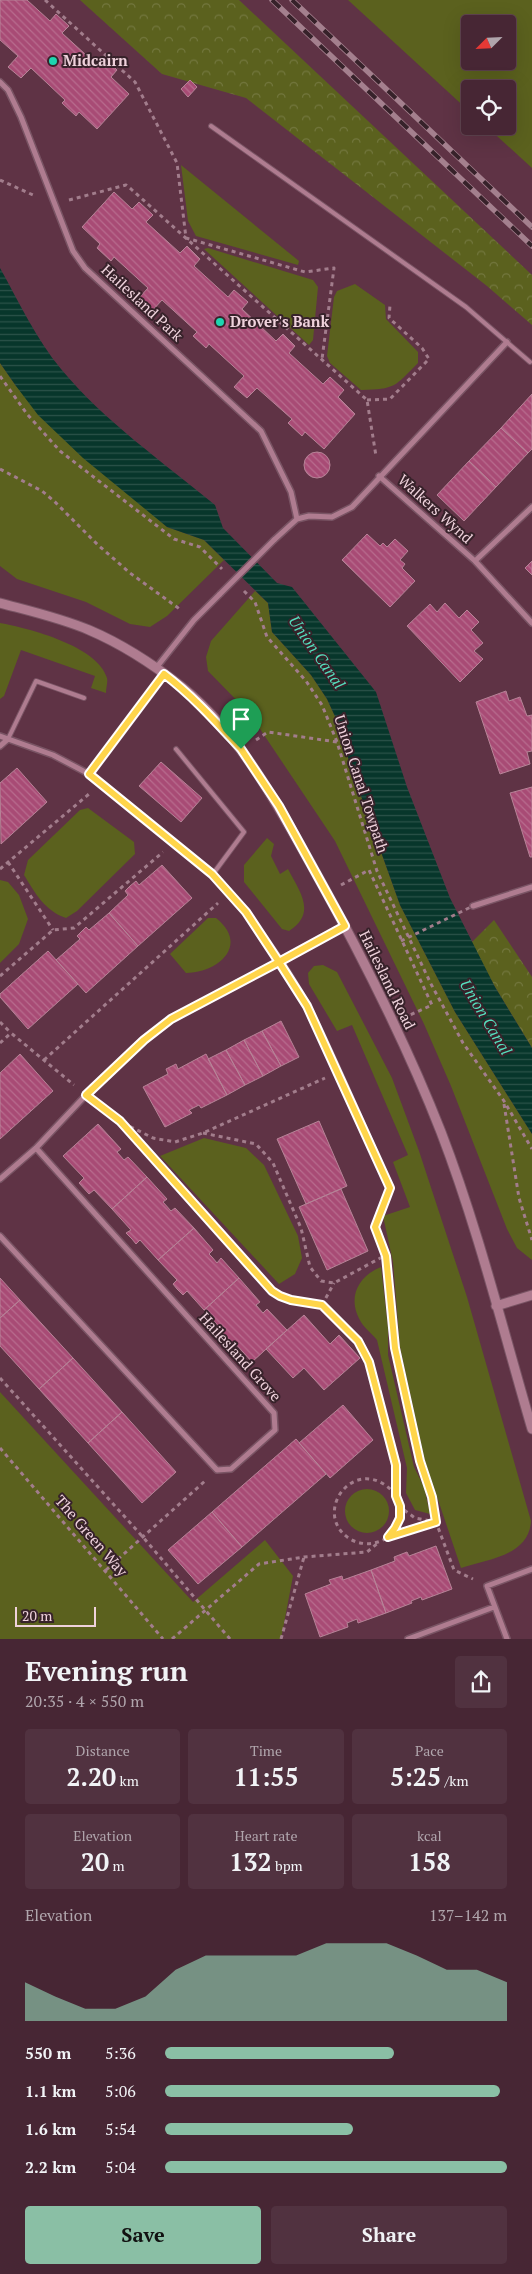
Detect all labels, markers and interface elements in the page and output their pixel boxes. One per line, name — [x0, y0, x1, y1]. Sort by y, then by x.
north arrow — [461, 15, 516, 70]
map controls — [461, 15, 516, 135]
place label: Midcairn — [63, 50, 128, 70]
marker: Midcairn — [47, 55, 59, 67]
button: locate — [461, 80, 516, 135]
street label: Hailesland Park — [98, 259, 188, 345]
place label: Drover's Bank — [230, 311, 330, 331]
marker: Drover's Bank — [214, 316, 226, 328]
street label: Walkers Wynd — [394, 469, 477, 547]
water label: Union Canal — [284, 611, 351, 694]
pin — [220, 698, 262, 749]
icon: arrive — [227, 705, 255, 733]
street label: Union Canal Towpath — [330, 712, 394, 855]
street label: Hailesland Road — [355, 927, 421, 1032]
water label: Union Canal — [455, 975, 518, 1060]
street label: Hailesland Grove — [195, 1307, 286, 1405]
street label: The Green Way — [51, 1491, 133, 1580]
scale bar — [15, 1604, 96, 1627]
text: 20 m — [22, 1606, 52, 1625]
text: Evening run — [25, 1652, 188, 1689]
button: share — [455, 1656, 507, 1708]
text: 20:35 · 4 × 550 m — [25, 1690, 144, 1712]
text: Distance — [76, 1741, 130, 1760]
text: Time — [250, 1741, 282, 1760]
text: Pace — [415, 1741, 444, 1760]
text: 2.20 — [66, 1760, 116, 1793]
text: 11:55 — [233, 1760, 299, 1793]
text: 5:25 — [390, 1760, 441, 1793]
text: km — [116, 1771, 139, 1790]
text: /km — [441, 1771, 469, 1790]
text: Elevation — [73, 1826, 132, 1845]
text: Heart rate — [235, 1826, 297, 1845]
text: kcal — [417, 1826, 442, 1845]
text: 20 — [81, 1845, 109, 1878]
text: 132 — [229, 1845, 272, 1878]
text: 158 — [408, 1845, 451, 1878]
text: m — [109, 1856, 125, 1875]
text: bpm — [272, 1856, 303, 1875]
text: Elevation — [25, 1904, 92, 1926]
text: 137–142 m — [429, 1904, 507, 1926]
text: 550 m — [25, 2042, 71, 2064]
text: 5:36 — [105, 2042, 136, 2064]
text: 1.1 km — [25, 2080, 76, 2102]
text: 5:06 — [105, 2080, 136, 2102]
text: 1.6 km — [25, 2118, 76, 2140]
text: 5:54 — [105, 2118, 136, 2140]
text: 2.2 km — [25, 2156, 76, 2178]
text: 5:04 — [105, 2156, 136, 2178]
button: Save — [25, 2206, 261, 2264]
button: Share — [271, 2206, 507, 2264]

